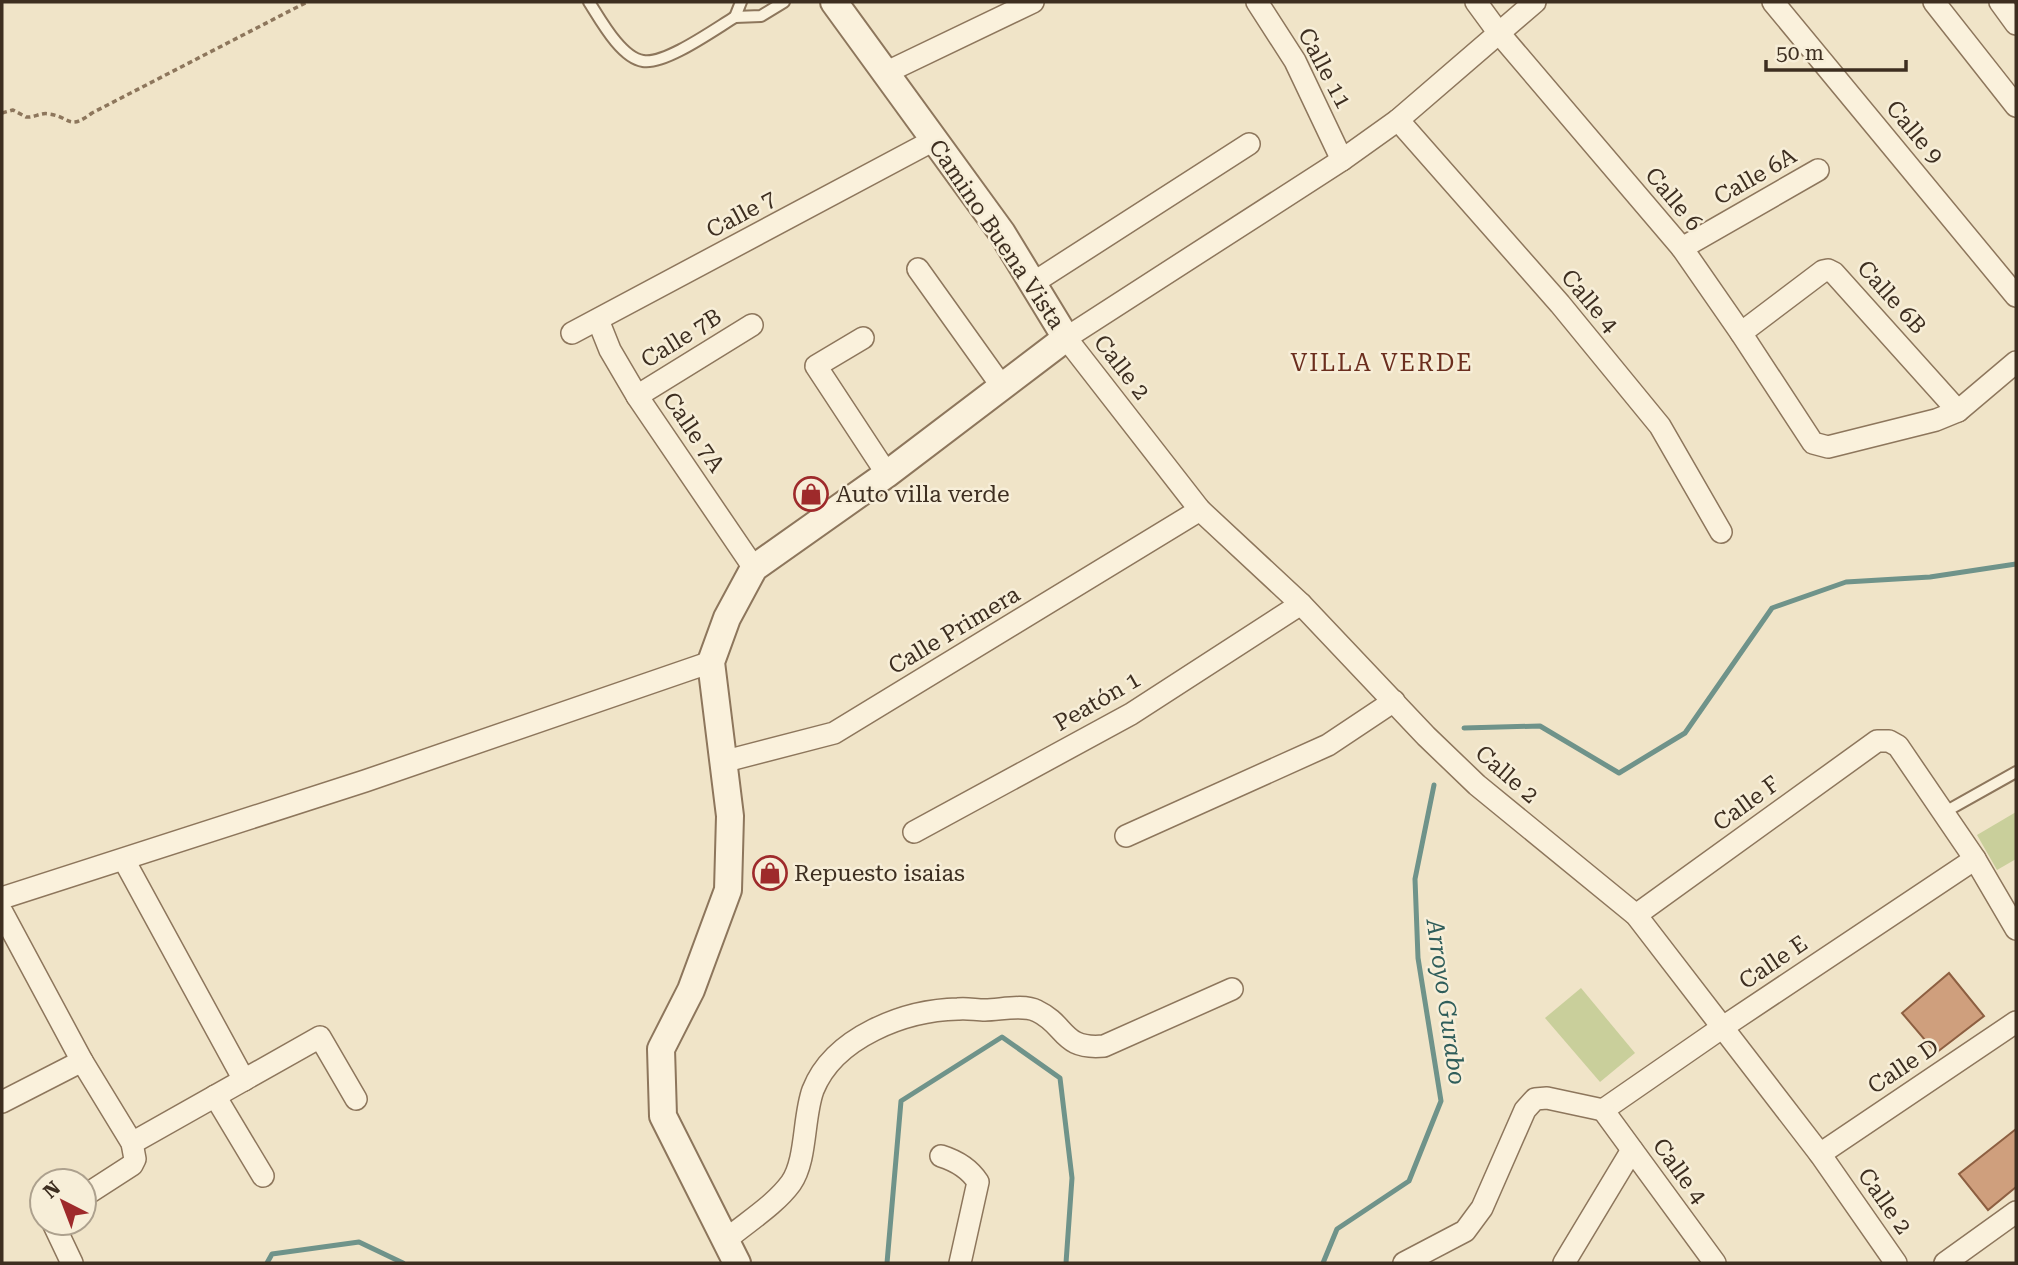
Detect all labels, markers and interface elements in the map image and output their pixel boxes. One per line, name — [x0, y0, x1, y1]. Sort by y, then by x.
street label: Calle 11 — [1292, 23, 1357, 113]
scale bar — [1766, 28, 1906, 72]
text: 50 m — [1776, 41, 1824, 65]
street label: Calle 9 — [1880, 95, 1949, 170]
street label: Camino Buena Vista — [923, 134, 1070, 335]
street label: Calle 6A — [1709, 142, 1801, 211]
street label: Calle 6 — [1639, 162, 1708, 237]
street label: Calle 7 — [702, 185, 781, 244]
street label: Calle 6B — [1852, 255, 1932, 340]
street label: Calle 4 — [1555, 264, 1624, 339]
street label: Calle 7B — [636, 303, 727, 374]
street label: Calle 2 — [1088, 330, 1155, 405]
district label: VILLA VERDE — [1290, 349, 1474, 377]
street label: Calle 7A — [657, 387, 730, 477]
shop icon: Auto villa verde — [792, 475, 830, 513]
place label: Auto villa verde — [836, 481, 1010, 508]
street label: Calle Primera — [884, 580, 1025, 680]
street label: Peatón 1 — [1049, 666, 1145, 737]
street label: Calle 2 — [1470, 740, 1544, 809]
street label: Calle F — [1708, 770, 1785, 836]
shop icon: Repuesto isaias — [751, 854, 789, 892]
place label: Repuesto isaias — [794, 860, 965, 887]
water label: Arroyo Gurabo — [1420, 916, 1471, 1086]
street label: Calle E — [1734, 930, 1812, 995]
street label: Calle D — [1863, 1033, 1944, 1100]
street label: Calle 4 — [1647, 1133, 1712, 1209]
street label: Calle 2 — [1852, 1163, 1917, 1240]
north arrow — [28, 1167, 98, 1237]
text: N — [39, 1176, 65, 1203]

